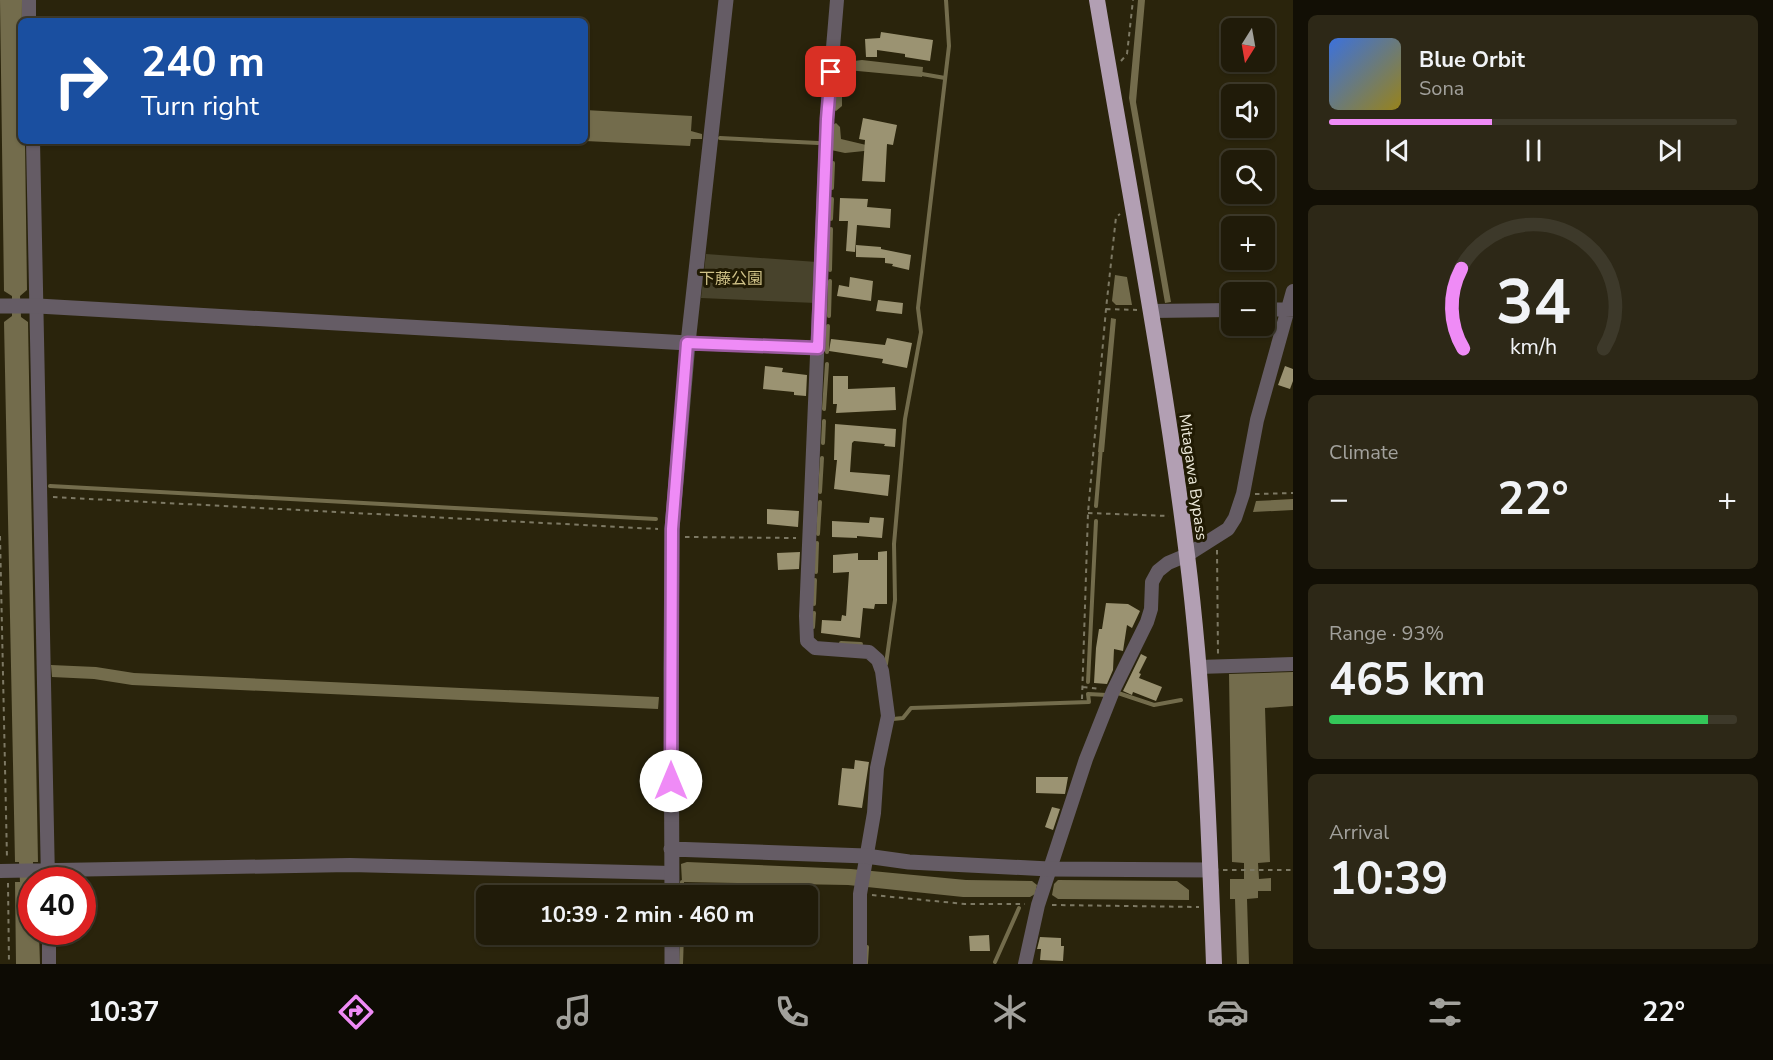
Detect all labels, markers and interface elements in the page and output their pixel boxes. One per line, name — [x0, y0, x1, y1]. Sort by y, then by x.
north arrow — [1221, 18, 1275, 72]
map controls — [1221, 18, 1275, 336]
text: 240 m — [141, 34, 265, 91]
icon: right — [42, 42, 120, 120]
text: Blue Orbit — [1419, 45, 1525, 75]
pin — [805, 46, 856, 97]
icon: arrive — [814, 55, 847, 88]
text: Sona — [1419, 75, 1464, 102]
button: sound — [1221, 84, 1275, 138]
text: Turn right — [141, 88, 259, 125]
icon: previous — [1381, 134, 1414, 167]
icon: pause — [1517, 134, 1550, 167]
icon: next — [1653, 134, 1686, 167]
button: search — [1221, 150, 1275, 204]
button: + — [1221, 216, 1275, 270]
text: 34 — [1496, 260, 1570, 345]
park label: 下藤公園 — [699, 268, 763, 290]
button: − — [1221, 282, 1275, 336]
text: km/h — [1509, 333, 1557, 363]
street label: Mitagawa Bypass — [1173, 413, 1213, 542]
text: Climate — [1329, 439, 1398, 466]
text: 22° — [1497, 469, 1569, 530]
text: − — [1329, 477, 1349, 522]
text: + — [1717, 477, 1737, 522]
text: Range · 93% — [1329, 620, 1444, 647]
text: 465 km — [1329, 650, 1486, 711]
position arrow — [639, 749, 703, 813]
text: Arrival — [1329, 819, 1389, 846]
text: 10:39 — [1329, 849, 1448, 910]
speed limit sign: 40 — [18, 867, 96, 945]
text: 10:39 · 2 min · 460 m — [540, 900, 754, 930]
icon: directions — [335, 991, 377, 1033]
icon: music — [553, 991, 595, 1033]
icon: phone — [771, 991, 813, 1033]
icon: climate — [989, 991, 1031, 1033]
icon: car — [1207, 991, 1249, 1033]
icon: filters — [1424, 991, 1466, 1033]
text: 10:37 — [88, 994, 159, 1031]
text: 22° — [1642, 994, 1685, 1031]

